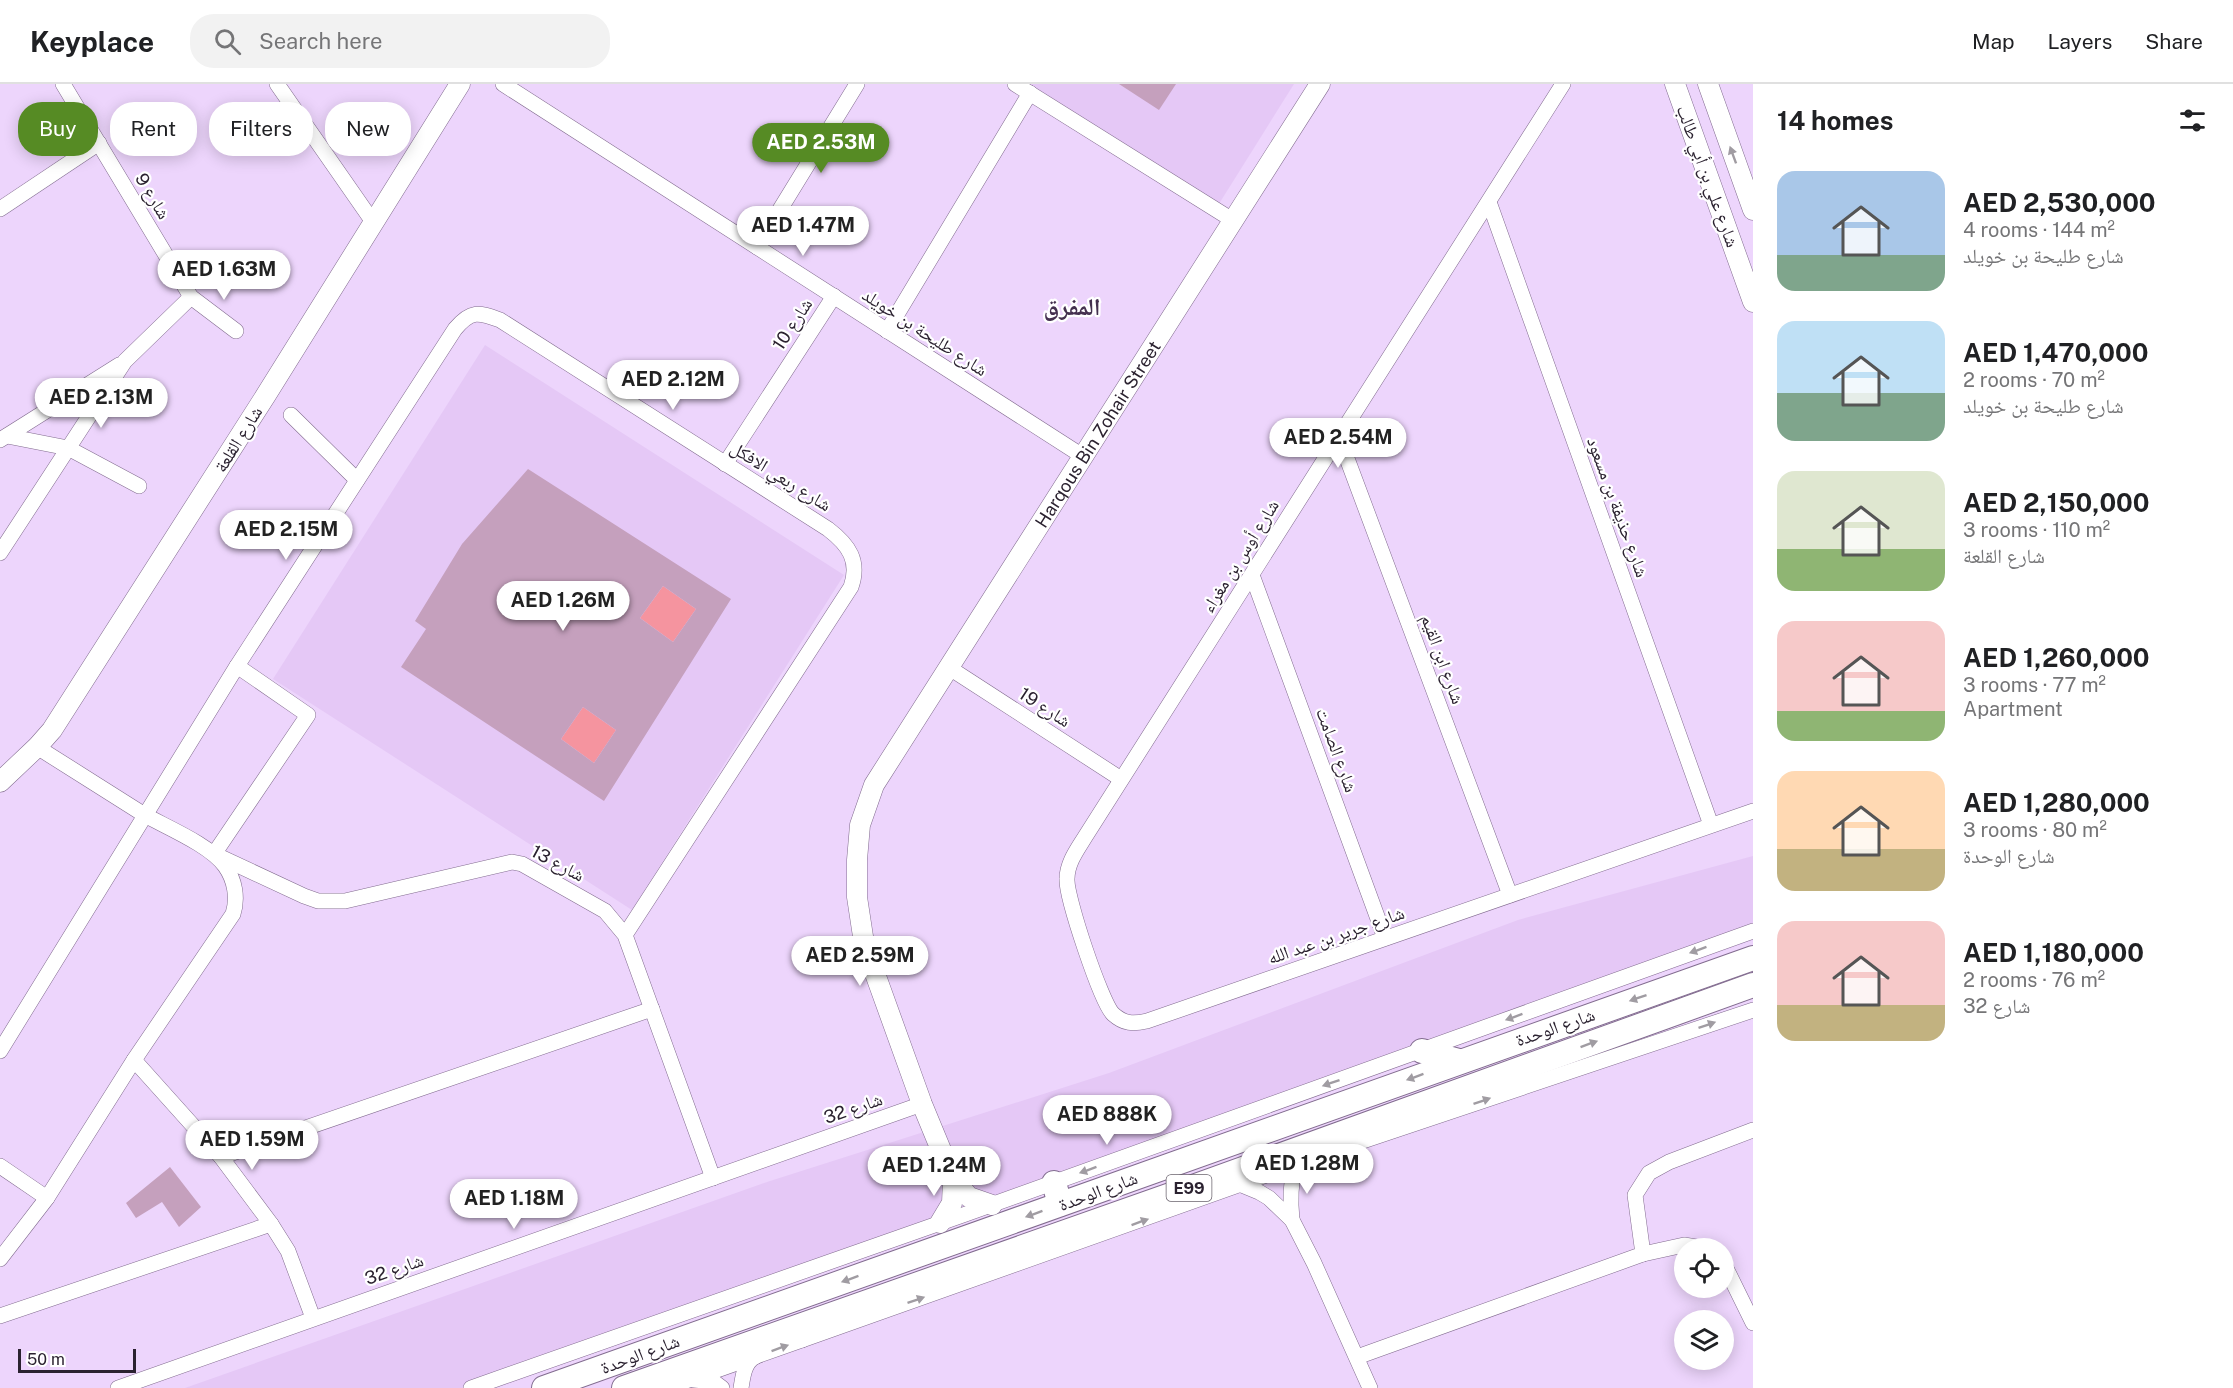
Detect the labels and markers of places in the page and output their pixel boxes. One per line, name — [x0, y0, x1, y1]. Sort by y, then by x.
pin: AED 2.53M — [752, 123, 890, 174]
pin: AED 1.47M — [734, 206, 872, 257]
pin: AED 1.63M — [155, 250, 293, 301]
pin: AED 2.12M — [604, 360, 742, 411]
pin: AED 2.13M — [32, 378, 170, 429]
pin: AED 2.54M — [1269, 418, 1407, 469]
pin: AED 2.15M — [217, 510, 355, 561]
pin: AED 1.26M — [494, 581, 632, 632]
pin: AED 2.59M — [791, 936, 929, 987]
pin: AED 888K — [1045, 1095, 1169, 1146]
pin: AED 1.59M — [183, 1120, 321, 1171]
pin: AED 1.28M — [1238, 1144, 1376, 1195]
pin: AED 1.24M — [865, 1146, 1003, 1197]
pin: AED 1.18M — [445, 1179, 583, 1230]

